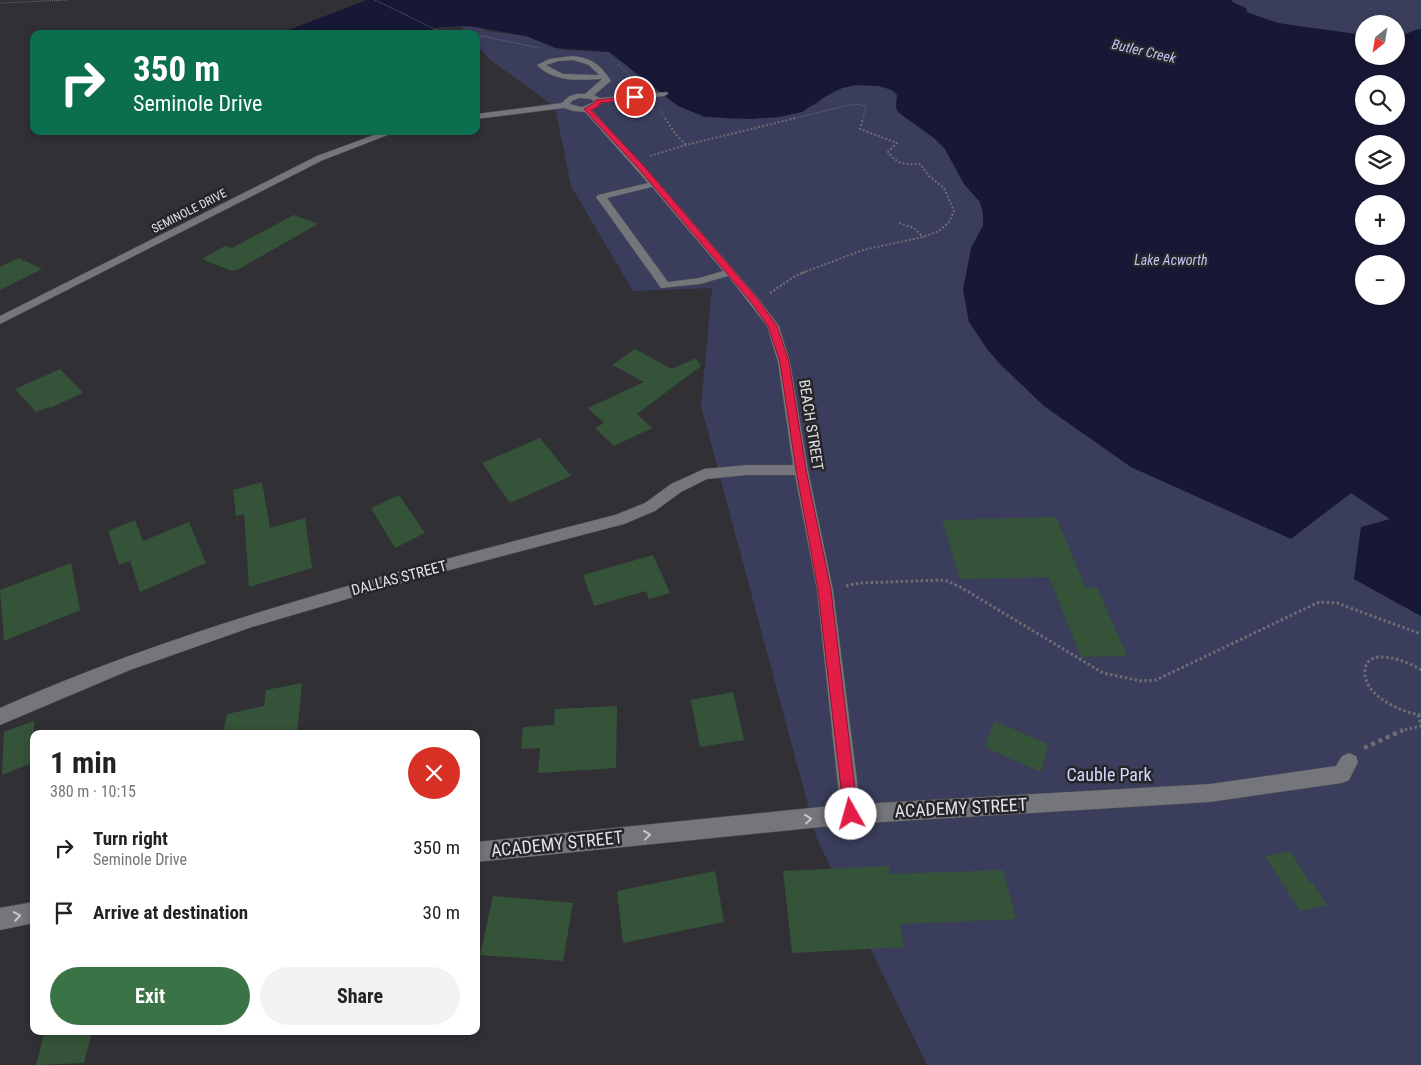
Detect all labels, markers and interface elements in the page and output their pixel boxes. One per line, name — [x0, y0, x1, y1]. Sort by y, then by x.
north arrow — [1355, 15, 1405, 65]
map controls — [1355, 15, 1405, 305]
water label: Butler Creek — [1110, 36, 1178, 66]
text: 350 m — [133, 49, 220, 90]
icon: right — [50, 50, 115, 115]
button: search — [1355, 75, 1405, 125]
pin — [614, 76, 656, 118]
icon: arrive — [621, 83, 649, 111]
text: Seminole Drive — [133, 91, 262, 116]
button: layers — [1355, 135, 1405, 185]
street label: SEMINOLE DRIVE — [149, 186, 229, 236]
button: + — [1355, 195, 1405, 245]
water label: Lake Acworth — [1134, 252, 1208, 268]
button: − — [1355, 255, 1405, 305]
street label: BEACH STREET — [795, 378, 827, 472]
street label: DALLAS STREET — [349, 557, 449, 599]
text: 1 min — [50, 745, 117, 780]
button: close — [408, 747, 460, 799]
park label: Cauble Park — [1066, 764, 1152, 785]
text: 380 m · 10:15 — [50, 782, 136, 801]
position arrow — [824, 787, 876, 839]
street label: ACADEMY STREET — [894, 794, 1028, 821]
one-way arrow — [805, 814, 813, 825]
street label: ACADEMY STREET — [490, 826, 624, 861]
text: Turn right — [93, 827, 168, 850]
one-way arrow — [643, 830, 651, 841]
icon: right — [50, 834, 78, 862]
text: 350 m — [413, 836, 460, 859]
text: Seminole Drive — [93, 850, 187, 869]
icon: arrive — [50, 899, 78, 927]
text: Arrive at destination — [93, 901, 248, 924]
text: 30 m — [423, 901, 460, 924]
one-way arrow — [12, 911, 21, 921]
button: Exit — [50, 967, 250, 1025]
button: Share — [260, 967, 460, 1025]

